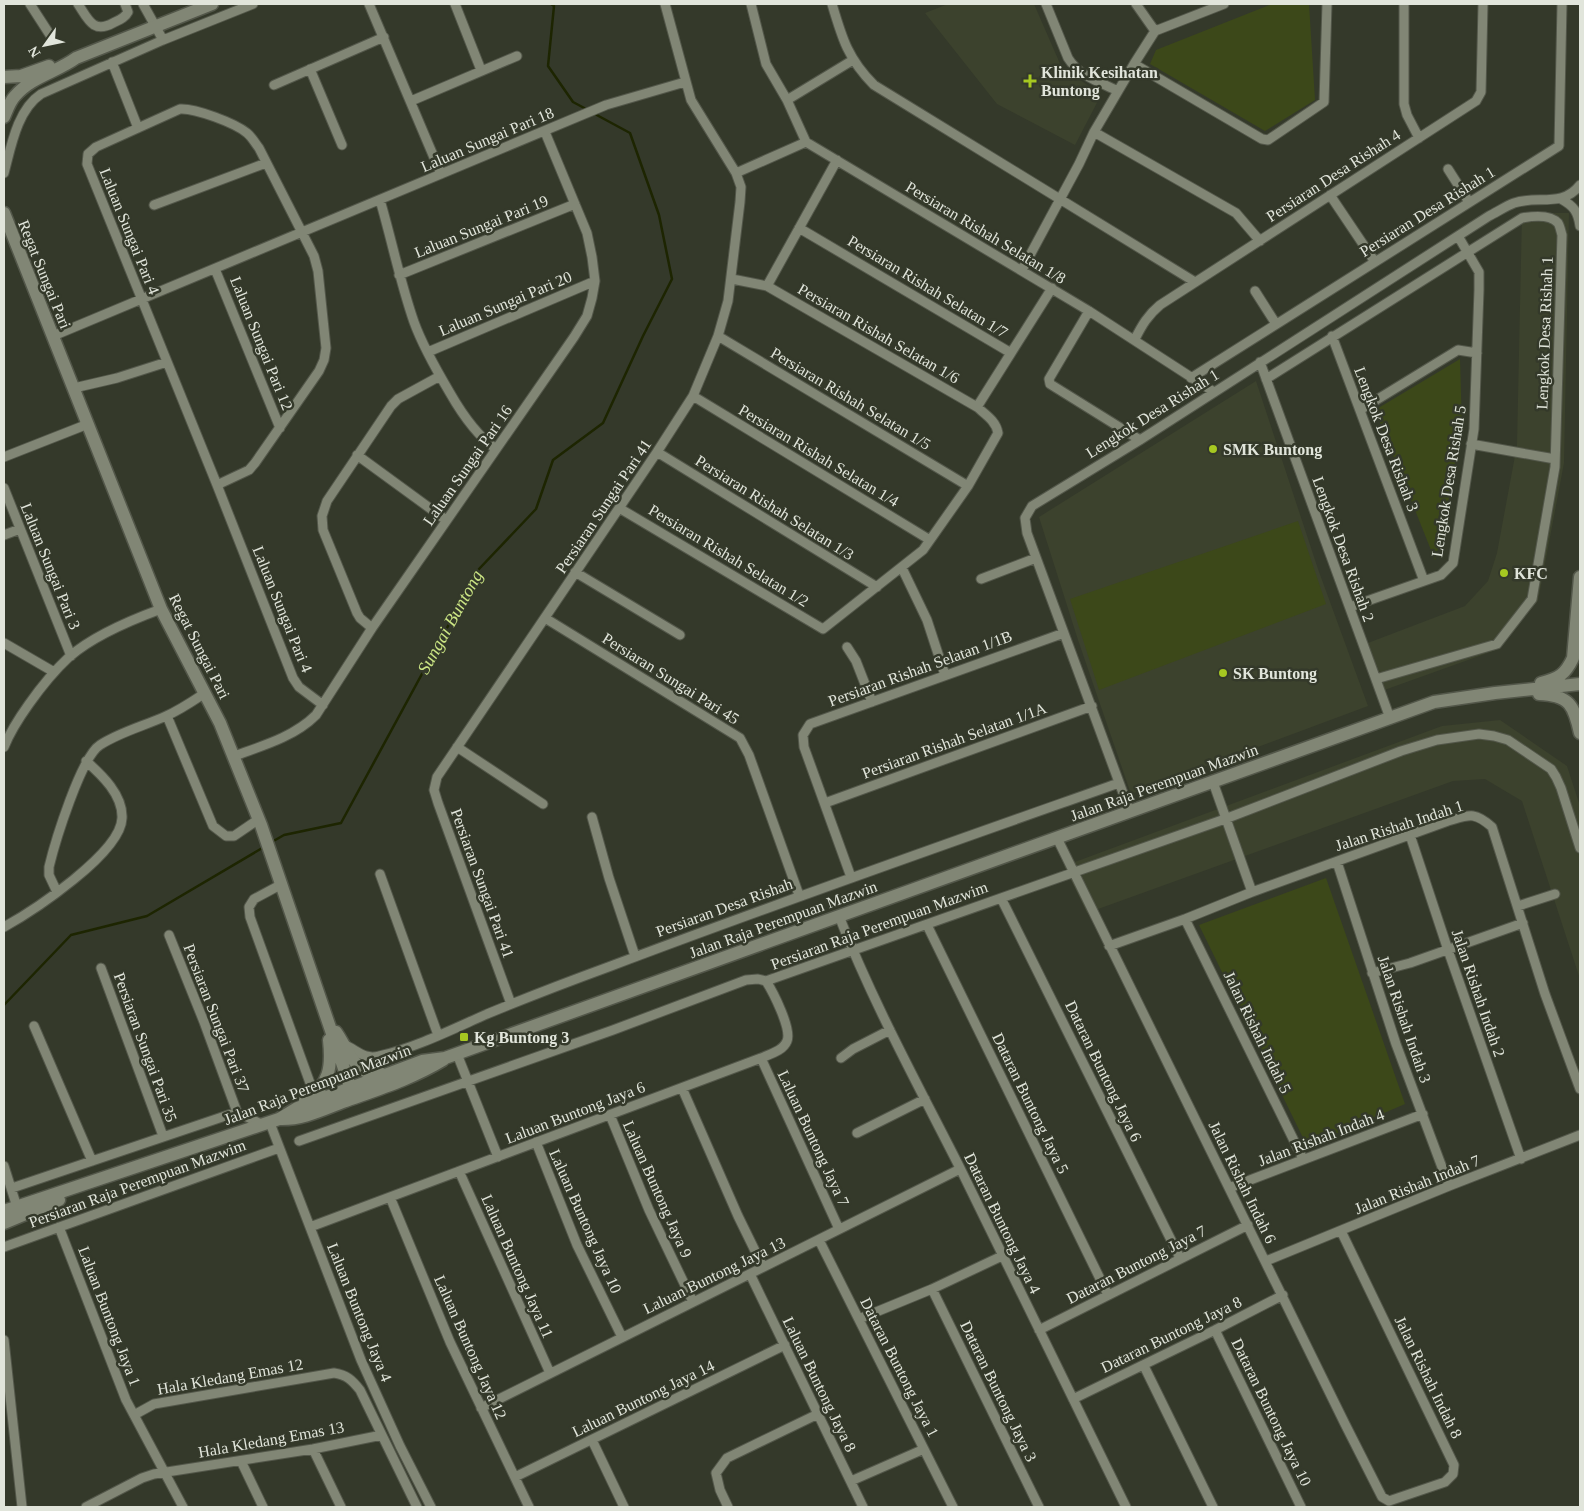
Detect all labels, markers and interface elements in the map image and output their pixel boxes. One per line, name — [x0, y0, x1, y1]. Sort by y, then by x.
north arrow — [20, 20, 70, 70]
text: N — [25, 43, 44, 60]
place label: Klinik Kesihatan Buntong — [1041, 64, 1158, 100]
marker: Klinik Kesihatan Buntong — [1023, 74, 1037, 88]
street label: Laluan Sungai Pari 18 — [418, 104, 557, 176]
street label: Persiaran Desa Rishah 4 — [1263, 126, 1403, 225]
street label: Persiaran Desa Rishah 1 — [1357, 163, 1498, 260]
street label: Laluan Sungai Pari 4 — [96, 166, 163, 297]
street label: Persiaran Rishah Selatan 1/8 — [903, 178, 1069, 287]
street label: Laluan Sungai Pari 19 — [412, 192, 551, 262]
street label: Regat Sungai Pari — [14, 217, 74, 332]
street label: Persiaran Rishah Selatan 1/7 — [845, 232, 1011, 341]
street label: Lengkok Desa Rishah 1 — [1533, 256, 1557, 410]
street label: Laluan Sungai Pari 20 — [436, 268, 575, 340]
street label: Laluan Sungai Pari 12 — [226, 274, 296, 413]
street label: Persiaran Rishah Selatan 1/6 — [795, 280, 962, 387]
street label: Persiaran Rishah Selatan 1/5 — [768, 344, 934, 453]
street label: Lengkok Desa Rishah 3 — [1350, 365, 1422, 514]
street label: Lengkok Desa Rishah 1 — [1083, 366, 1222, 462]
street label: Persiaran Rishah Selatan 1/4 — [736, 401, 902, 510]
street label: Laluan Sungai Pari 16 — [420, 402, 516, 529]
street label: Lengkok Desa Rishah 5 — [1428, 404, 1470, 558]
street label: Persiaran Sungai Pari 41 — [552, 436, 655, 577]
place label: SMK Buntong — [1223, 441, 1322, 459]
marker: SMK Buntong — [1207, 443, 1219, 455]
street label: Persiaran Rishah Selatan 1/3 — [692, 452, 857, 563]
street label: Lengkok Desa Rishah 2 — [1308, 474, 1378, 624]
street label: Laluan Sungai Pari 3 — [17, 501, 84, 632]
street label: Persiaran Rishah Selatan 1/2 — [646, 501, 812, 610]
street label: Laluan Sungai Pari 4 — [249, 544, 316, 675]
place label: KFC — [1514, 565, 1548, 582]
water label: Sungai Buntong — [413, 567, 487, 677]
marker: KFC — [1498, 567, 1510, 579]
street label: Regat Sungai Pari — [165, 591, 234, 703]
street label: Persiaran Rishah Selatan 1/1B — [826, 627, 1014, 710]
street label: Persiaran Sungai Pari 45 — [599, 629, 742, 728]
place label: SK Buntong — [1233, 665, 1317, 683]
marker: SK Buntong — [1217, 667, 1229, 679]
street label: Persiaran Rishah Selatan 1/1A — [860, 699, 1049, 782]
street label: Jalan Raja Perempuan Mazwin — [1068, 741, 1261, 825]
street label: Jalan Rishah Indah 1 — [1333, 797, 1465, 854]
street label: Persiaran Sungai Pari 41 — [447, 806, 517, 961]
street label: Persiaran Desa Rishah — [654, 875, 795, 940]
street label: Jalan Raja Perempuan Mazwin — [687, 878, 880, 962]
street label: Persiaran Raja Perempuan Mazwim — [768, 878, 991, 974]
street label: Jalan Rishah Indah 2 — [1449, 927, 1508, 1059]
street label: Persiaran Sungai Pari 37 — [179, 941, 253, 1095]
street label: Jalan Rishah Indah 3 — [1375, 953, 1434, 1085]
street label: Jalan Rishah Indah 5 — [1221, 968, 1295, 1096]
street label: Persiaran Sungai Pari 35 — [110, 970, 180, 1125]
street label: Dataran Buntong Jaya 6 — [1061, 998, 1145, 1145]
place label: Kg Buntong 3 — [474, 1029, 569, 1047]
street label: Dataran Buntong Jaya 5 — [988, 1030, 1072, 1177]
marker: Kg Buntong 3 — [458, 1031, 470, 1043]
street label: Jalan Raja Perempuan Mazwin — [221, 1041, 413, 1129]
street label: Laluan Buntong Jaya 7 — [774, 1068, 853, 1209]
street label: Laluan Buntong Jaya 6 — [503, 1078, 648, 1148]
street label: Jalan Rishah Indah 4 — [1256, 1106, 1387, 1169]
street label: Laluan Buntong Jaya 9 — [619, 1118, 695, 1261]
street label: Jalan Rishah Indah 6 — [1206, 1118, 1280, 1246]
street label: Persiaran Raja Perempuan Mazwim — [26, 1136, 249, 1232]
street label: Laluan Buntong Jaya 10 — [545, 1147, 625, 1296]
street label: Dataran Buntong Jaya 4 — [960, 1150, 1044, 1297]
street label: Jalan Rishah Indah 7 — [1352, 1152, 1482, 1217]
street label: Laluan Buntong Jaya 11 — [477, 1192, 557, 1341]
street label: Dataran Buntong Jaya 7 — [1064, 1222, 1209, 1308]
street label: Laluan Buntong Jaya 13 — [640, 1234, 788, 1318]
street label: Laluan Buntong Jaya 4 — [323, 1240, 395, 1384]
street label: Laluan Buntong Jaya 1 — [74, 1244, 144, 1389]
street label: Laluan Buntong Jaya 12 — [430, 1273, 510, 1422]
street label: Dataran Buntong Jaya 8 — [1098, 1293, 1245, 1377]
street label: Dataran Buntong Jaya 1 — [856, 1295, 942, 1440]
street label: Jalan Rishah Indah 8 — [1392, 1313, 1466, 1441]
street label: Laluan Buntong Jaya 8 — [779, 1314, 860, 1455]
street label: Dataran Buntong Jaya 3 — [956, 1318, 1040, 1465]
street label: Dataran Buntong Jaya 10 — [1227, 1336, 1315, 1489]
street label: Hala Kledang Emas 12 — [156, 1355, 305, 1399]
street label: Laluan Buntong Jaya 14 — [569, 1357, 717, 1441]
street label: Hala Kledang Emas 13 — [197, 1418, 346, 1462]

